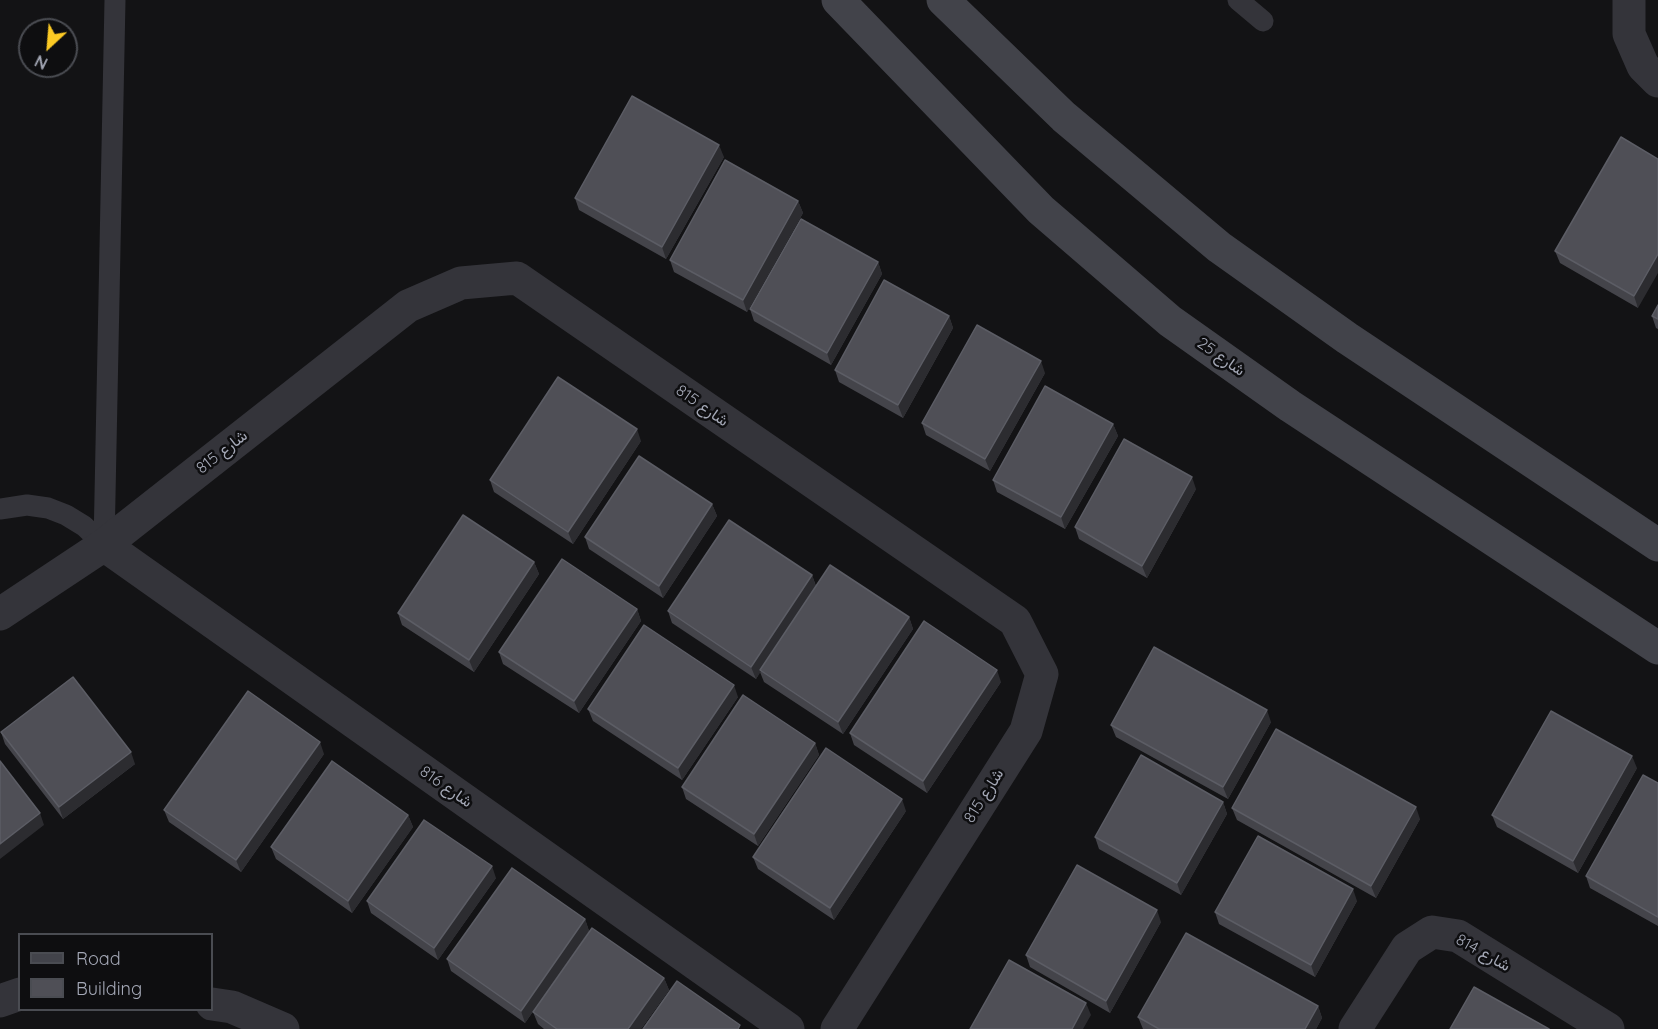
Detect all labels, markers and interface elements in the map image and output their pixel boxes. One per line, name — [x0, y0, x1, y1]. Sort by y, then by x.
north arrow — [18, 18, 78, 78]
text: N — [31, 51, 51, 74]
street label: شارع 25 — [1193, 334, 1249, 380]
street label: شارع 815 — [672, 381, 732, 431]
street label: شارع 815 — [193, 426, 251, 478]
street label: شارع 816 — [416, 762, 476, 812]
street label: شارع 815 — [960, 766, 1008, 826]
street label: شارع 814 — [1452, 930, 1514, 976]
legend — [18, 933, 213, 1011]
text: Road — [76, 947, 121, 970]
text: Building — [76, 977, 142, 1000]

